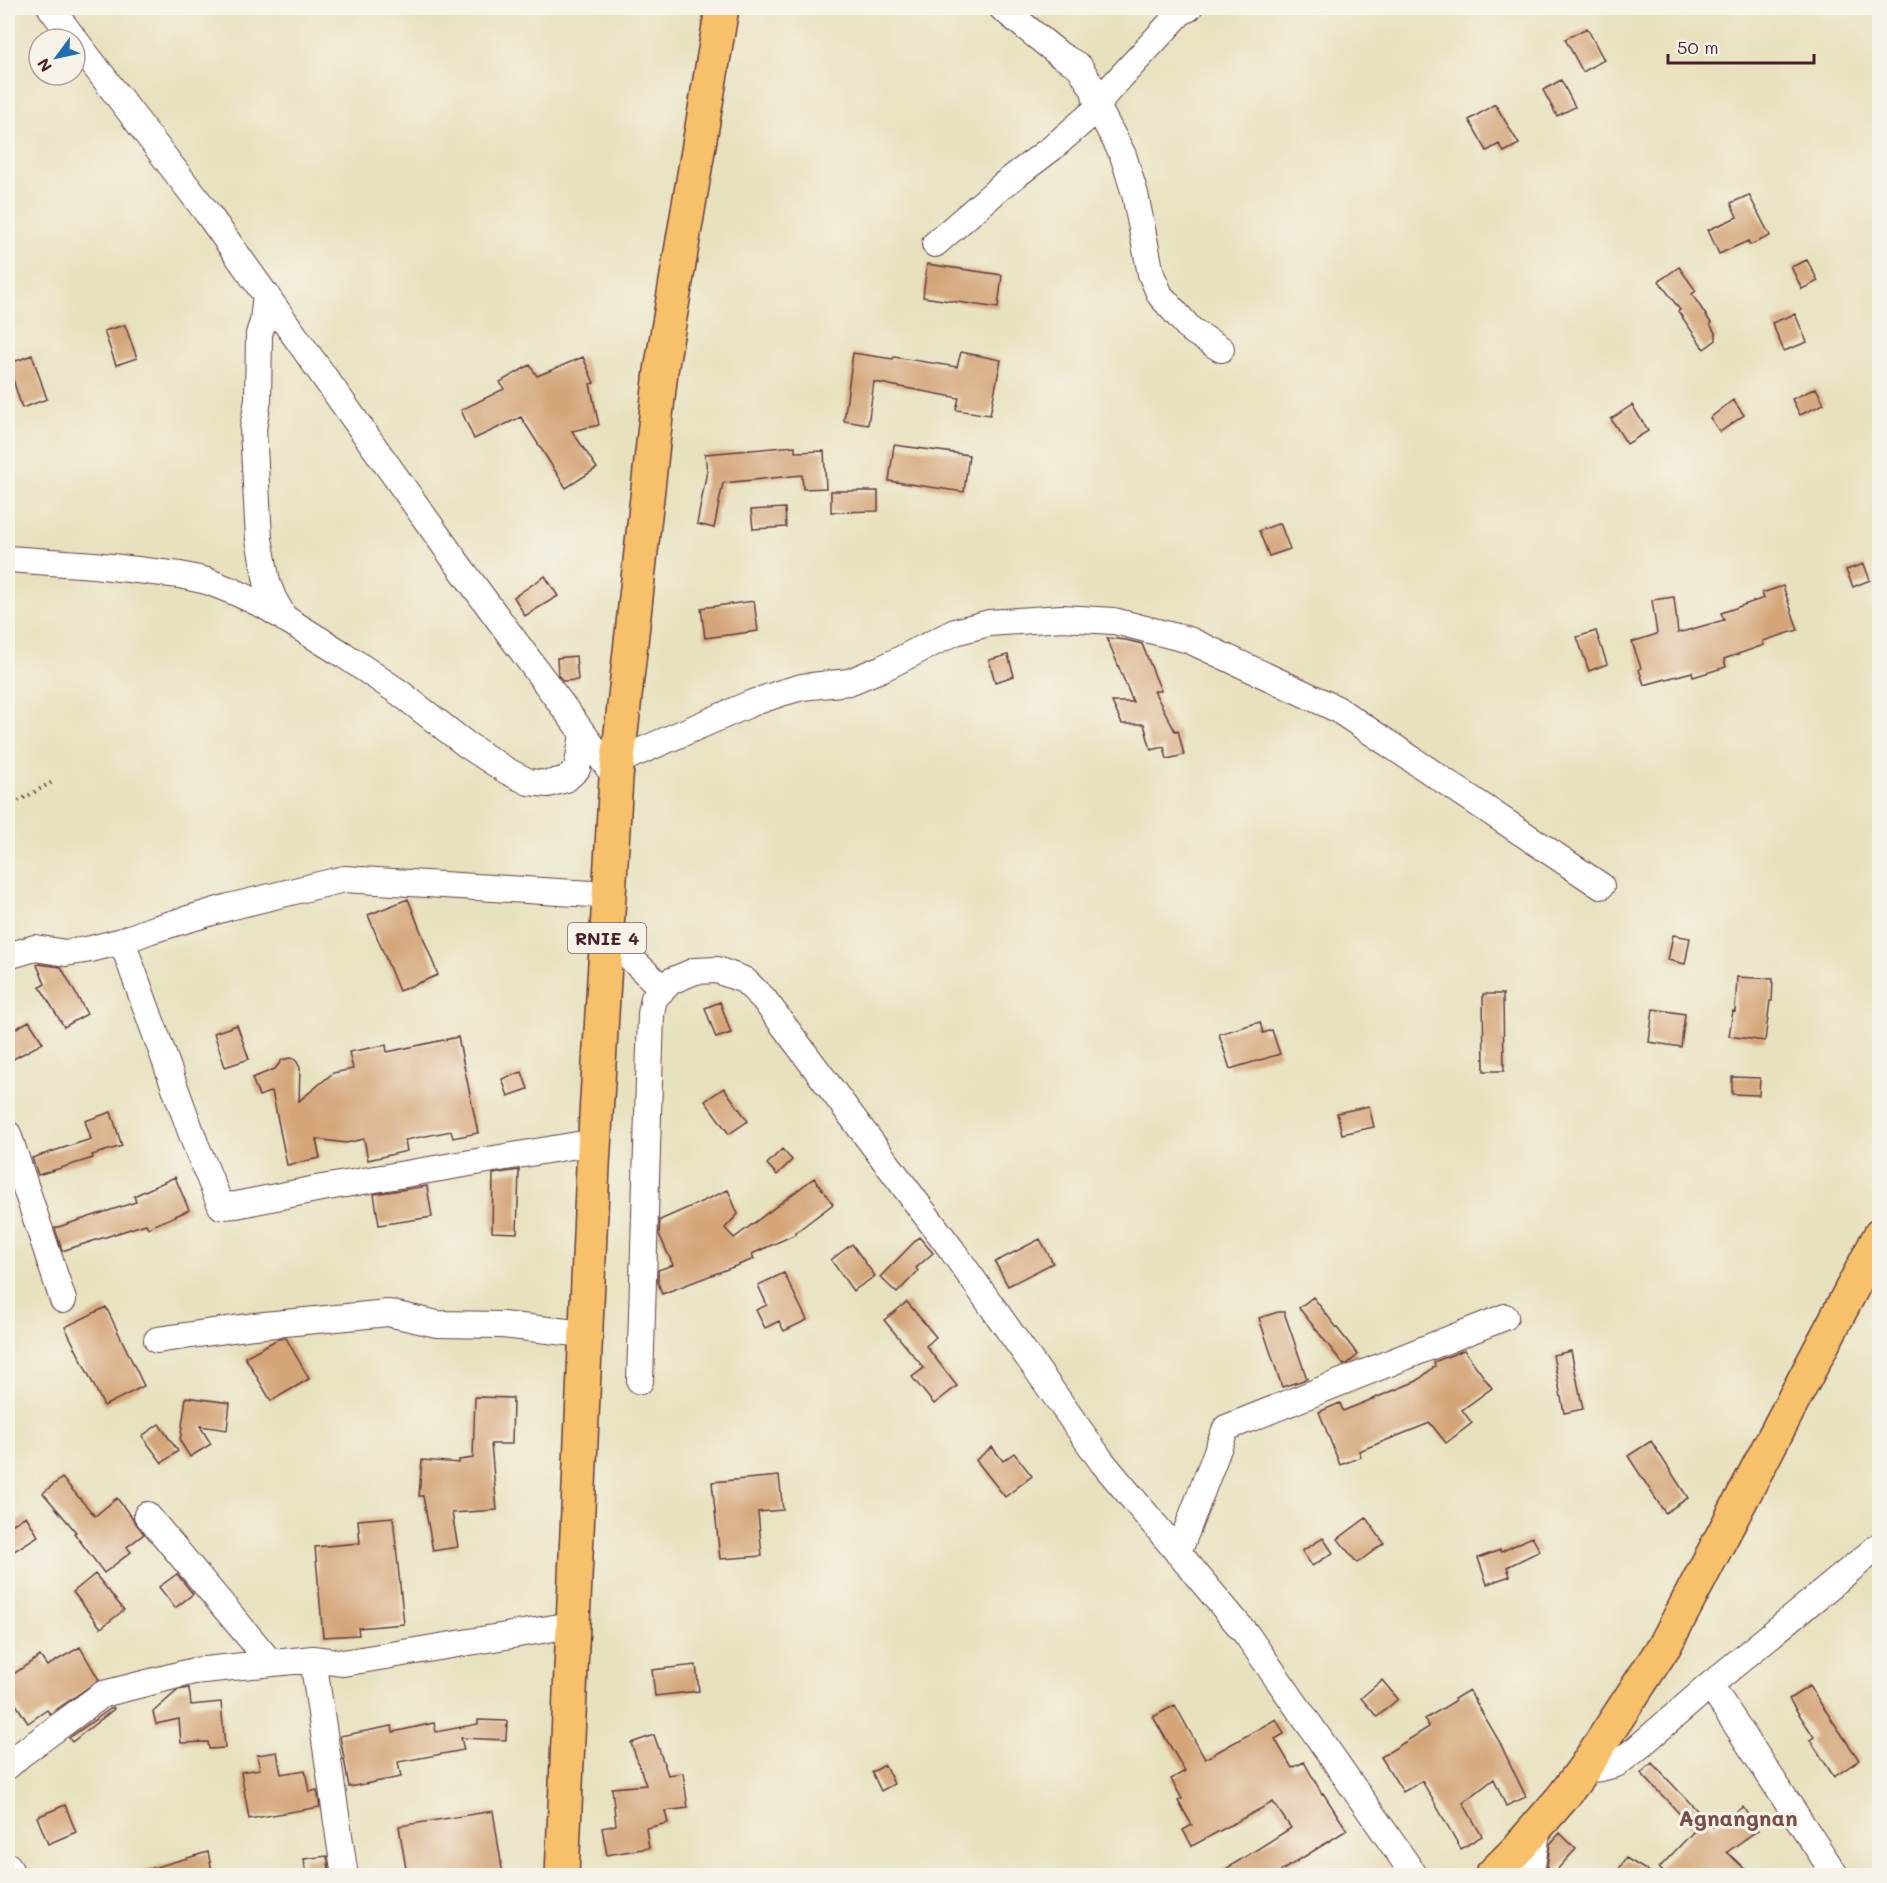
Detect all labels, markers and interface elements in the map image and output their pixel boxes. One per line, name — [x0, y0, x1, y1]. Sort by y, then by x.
north arrow — [27, 27, 87, 87]
scale bar — [1668, 27, 1814, 65]
text: 50 m — [1677, 35, 1719, 59]
text: N — [32, 55, 56, 76]
road number: RNIE 4 — [568, 923, 646, 953]
district label: Agnangnan — [1678, 1803, 1798, 1832]

